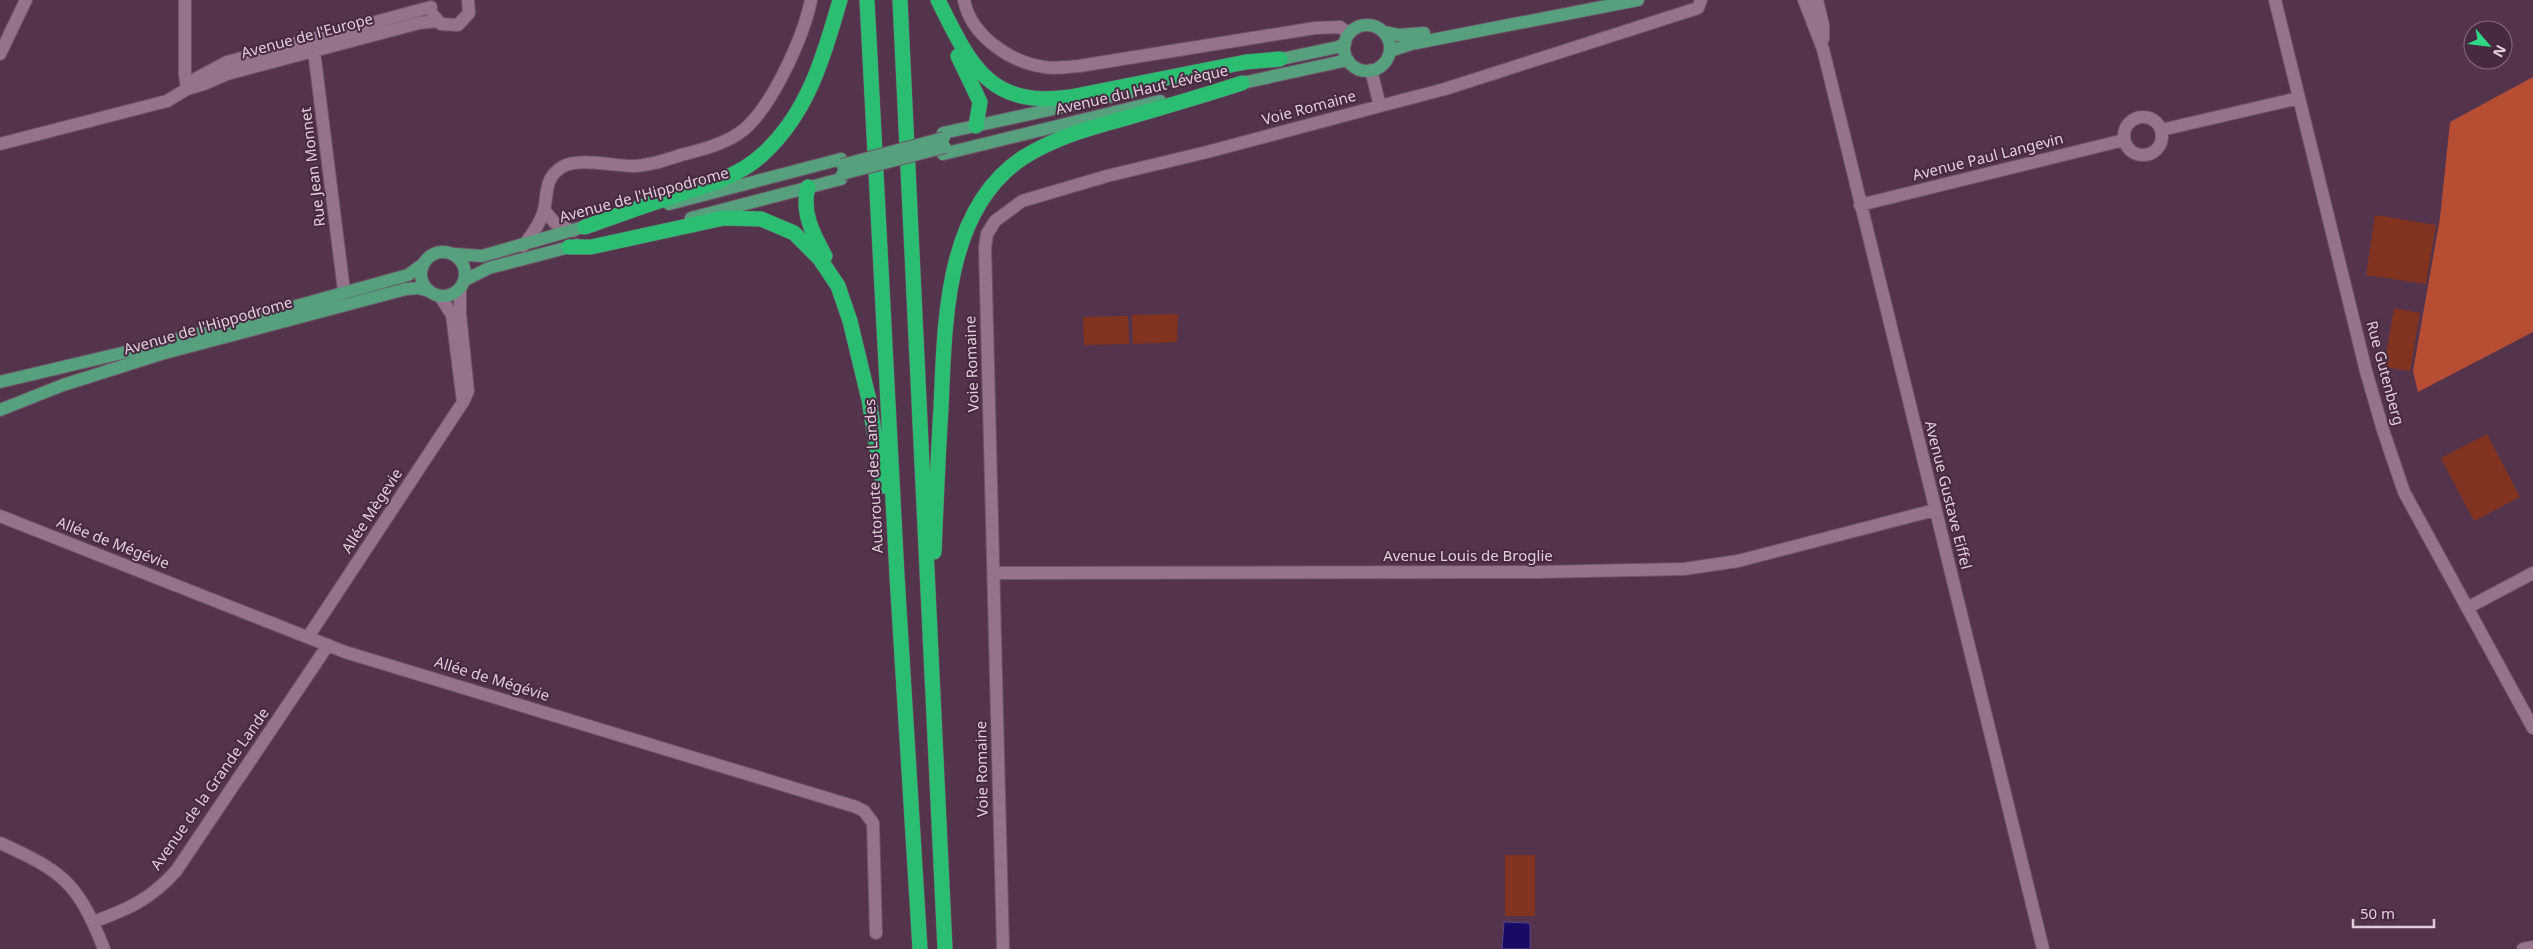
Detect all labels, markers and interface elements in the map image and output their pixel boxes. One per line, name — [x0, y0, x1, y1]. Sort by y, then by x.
street label: Avenue de l'Europe — [239, 8, 375, 62]
north arrow — [2463, 20, 2513, 70]
text: N — [2489, 42, 2511, 61]
street label: Avenue du Haut Lévèque — [1054, 59, 1230, 119]
street label: Voie Romaine — [1260, 85, 1358, 129]
street label: Rue Jean Monnet — [295, 106, 329, 228]
street label: Avenue Paul Langevin — [1910, 128, 2065, 184]
street label: Avenue de l'Hippodrome — [557, 162, 731, 226]
street label: Avenue de l'Hippodrome — [121, 291, 294, 359]
street label: Voie Romaine — [959, 315, 983, 413]
street label: Rue Gutenberg — [2362, 318, 2410, 427]
street label: Autoroute des Landes — [859, 398, 887, 554]
street label: Avenue Gustave Eiffel — [1921, 418, 1977, 571]
street label: Allée Mègevie — [336, 464, 406, 557]
street label: Allée de Mégévie — [54, 511, 173, 573]
street label: Avenue Louis de Broglie — [1383, 545, 1553, 565]
street label: Allée de Mégévie — [432, 651, 552, 705]
street label: Avenue de la Grande Lande — [145, 703, 273, 873]
street label: Voie Romaine — [970, 721, 992, 817]
scale bar — [2353, 896, 2434, 928]
text: 50 m — [2360, 903, 2395, 923]

